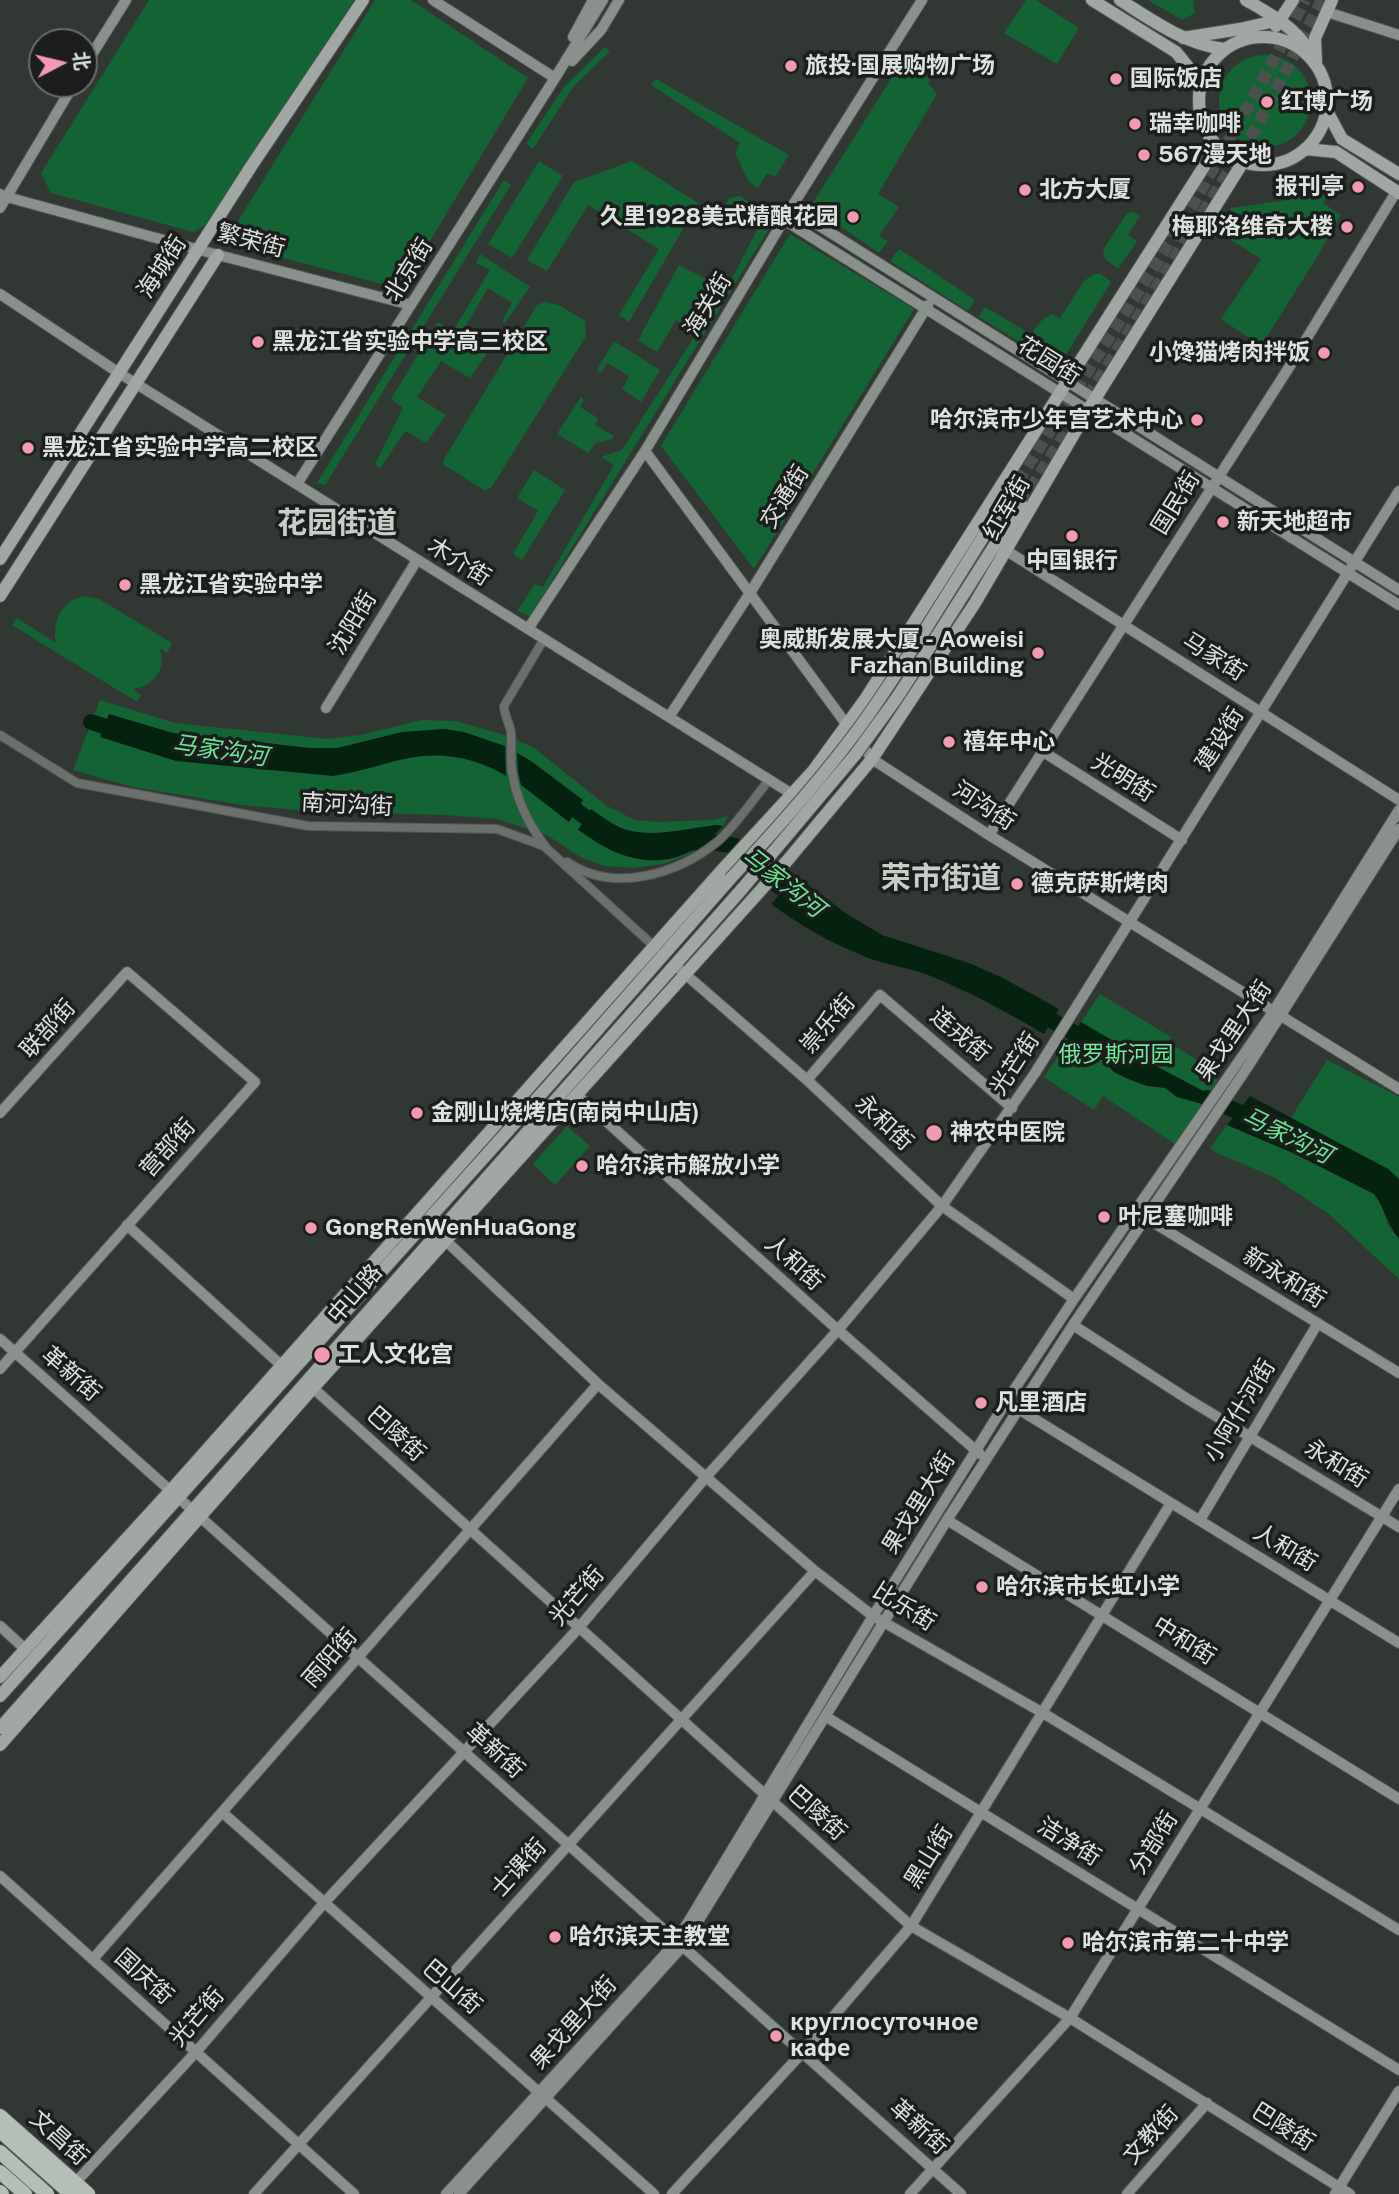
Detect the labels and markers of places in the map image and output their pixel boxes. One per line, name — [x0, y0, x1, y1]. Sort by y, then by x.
place label: 旅投·国展购物广场 — [805, 52, 995, 80]
marker: 旅投·国展购物广场 — [783, 58, 799, 74]
place label: 国际饭店 — [1130, 65, 1222, 93]
marker: 国际饭店 — [1108, 71, 1124, 87]
place label: 红博广场 — [1281, 88, 1373, 116]
marker: 红博广场 — [1259, 94, 1275, 110]
place label: 瑞幸咖啡 — [1149, 110, 1241, 138]
marker: 瑞幸咖啡 — [1127, 116, 1143, 132]
place label: 567漫天地 — [1158, 141, 1272, 169]
marker: 567漫天地 — [1136, 147, 1152, 163]
place label: 报刊亭 — [1275, 173, 1344, 201]
place label: 北方大厦 — [1039, 176, 1131, 204]
marker: 报刊亭 — [1350, 179, 1366, 195]
marker: 北方大厦 — [1017, 182, 1033, 198]
place label: 久里1928美式精酿花园 — [600, 203, 839, 231]
marker: 久里1928美式精酿花园 — [845, 209, 861, 225]
place label: 梅耶洛维奇大楼 — [1172, 213, 1333, 241]
marker: 梅耶洛维奇大楼 — [1339, 219, 1355, 235]
place label: 黑龙江省实验中学高三校区 — [272, 328, 548, 356]
marker: 黑龙江省实验中学高三校区 — [250, 334, 266, 350]
place label: 小馋猫烤肉拌饭 — [1149, 339, 1310, 367]
marker: 小馋猫烤肉拌饭 — [1316, 345, 1332, 361]
place label: 哈尔滨市少年宫艺术中心 — [930, 406, 1183, 434]
marker: 哈尔滨市少年宫艺术中心 — [1189, 412, 1205, 428]
place label: 黑龙江省实验中学高二校区 — [42, 434, 318, 462]
marker: 黑龙江省实验中学高二校区 — [20, 440, 36, 456]
place label: 新天地超市 — [1237, 508, 1352, 536]
marker: 新天地超市 — [1215, 514, 1231, 530]
marker: 中国银行 — [1064, 528, 1080, 544]
place label: 中国银行 — [1026, 547, 1118, 575]
place label: 黑龙江省实验中学 — [139, 571, 323, 599]
marker: 黑龙江省实验中学 — [117, 577, 133, 593]
place label: 奥威斯发展大厦 - Aoweisi Fazhan Building — [759, 626, 1024, 680]
marker: 奥威斯发展大厦 - Aoweisi Fazhan Building — [1030, 645, 1046, 661]
place label: 禧年中心 — [963, 728, 1055, 756]
marker: 禧年中心 — [941, 734, 957, 750]
place label: 德克萨斯烤肉 — [1031, 870, 1169, 898]
marker: 德克萨斯烤肉 — [1009, 876, 1025, 892]
place label: 金刚山烧烤店(南岗中山店) — [431, 1099, 699, 1127]
marker: 金刚山烧烤店(南岗中山店) — [409, 1105, 425, 1121]
place label: 神农中医院 — [950, 1119, 1065, 1147]
marker: 神农中医院 — [924, 1123, 944, 1143]
place label: 哈尔滨市解放小学 — [596, 1152, 780, 1180]
marker: 哈尔滨市解放小学 — [574, 1158, 590, 1174]
place label: 叶尼塞咖啡 — [1118, 1203, 1233, 1231]
marker: 叶尼塞咖啡 — [1096, 1209, 1112, 1225]
place label: GongRenWenHuaGong — [325, 1214, 576, 1242]
marker: GongRenWenHuaGong — [303, 1220, 319, 1236]
place label: 工人文化宫 — [338, 1341, 453, 1369]
marker: 工人文化宫 — [312, 1345, 332, 1365]
place label: 凡里酒店 — [995, 1389, 1087, 1417]
marker: 凡里酒店 — [973, 1395, 989, 1411]
place label: 哈尔滨市长虹小学 — [996, 1573, 1180, 1601]
marker: 哈尔滨市长虹小学 — [974, 1579, 990, 1595]
place label: 哈尔滨天主教堂 — [569, 1923, 730, 1951]
marker: 哈尔滨天主教堂 — [547, 1929, 563, 1945]
place label: 哈尔滨市第二十中学 — [1082, 1929, 1289, 1957]
marker: 哈尔滨市第二十中学 — [1060, 1935, 1076, 1951]
place label: круглосуточное кафе — [790, 2009, 979, 2063]
marker: круглосуточное кафе — [768, 2028, 784, 2044]

